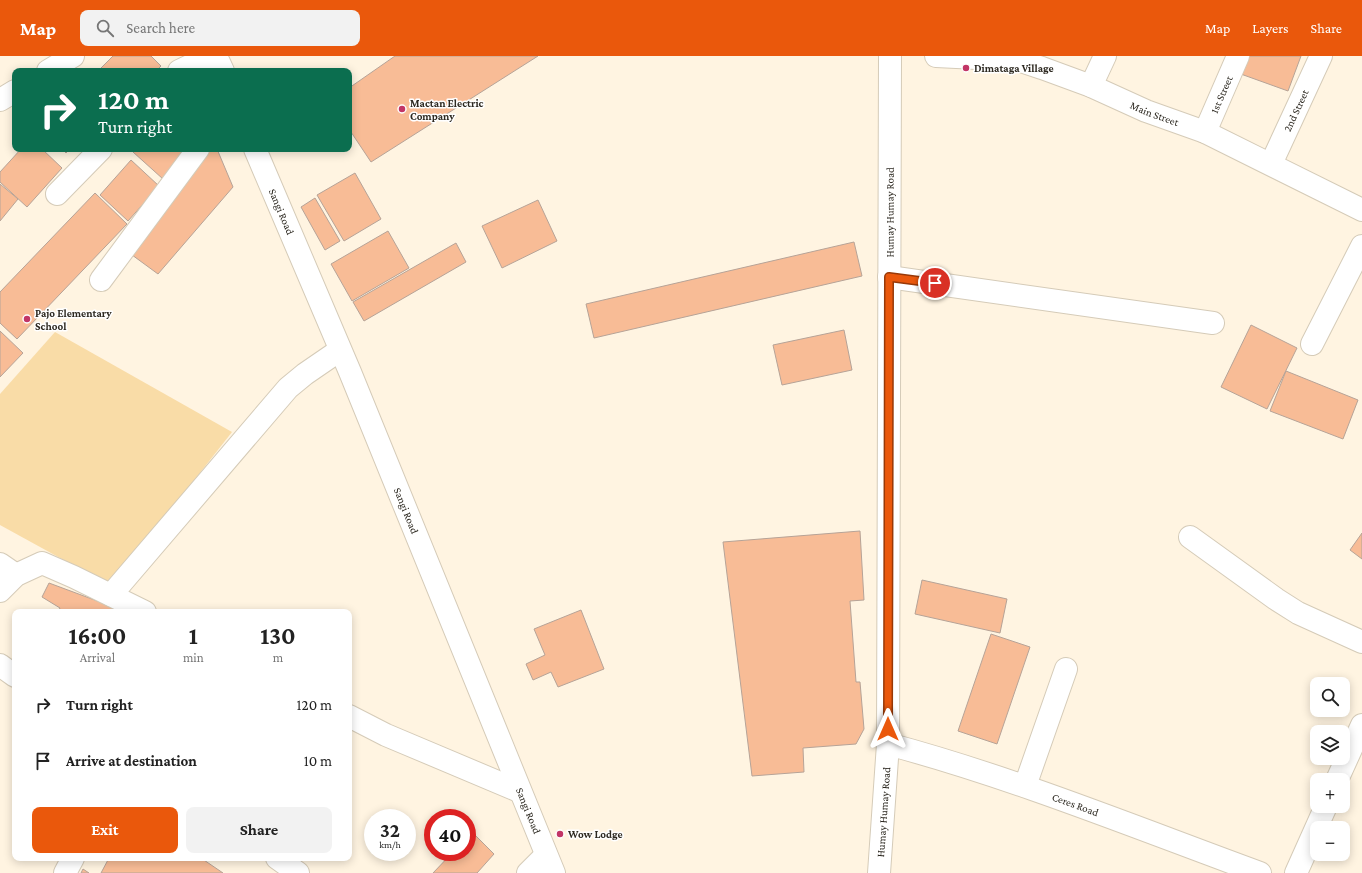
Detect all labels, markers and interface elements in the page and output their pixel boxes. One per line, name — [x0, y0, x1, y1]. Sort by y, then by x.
search box — [80, 10, 360, 46]
icon: search — [94, 17, 116, 39]
text: Map — [20, 18, 56, 39]
text: Search here — [126, 20, 195, 36]
text: Map — [1205, 20, 1230, 36]
text: Layers — [1252, 20, 1289, 36]
text: Share — [1311, 20, 1342, 36]
place label: Dimataga Village — [974, 62, 1054, 74]
marker: Dimataga Village — [961, 63, 971, 73]
street label: 1st Street — [1208, 74, 1235, 115]
icon: right — [32, 84, 84, 136]
text: 120 m — [98, 84, 169, 115]
street label: 2nd Street — [1281, 87, 1311, 133]
place label: Mactan Electric Company — [410, 97, 484, 122]
street label: Main Street — [1129, 99, 1181, 128]
marker: Mactan Electric Company — [397, 104, 407, 114]
text: Turn right — [98, 117, 172, 137]
street label: Humay Humay Road — [883, 167, 897, 258]
street label: Sangi Road — [267, 187, 297, 237]
pin — [918, 266, 952, 300]
icon: arrive — [924, 272, 946, 294]
place label: Pajo Elementary School — [35, 307, 112, 332]
marker: Pajo Elementary School — [22, 314, 32, 324]
street label: Sangi Road — [392, 486, 421, 536]
text: 16:00 — [68, 622, 126, 649]
text: 1 — [189, 622, 198, 649]
text: 130 — [260, 622, 296, 649]
text: Arrival — [80, 650, 115, 665]
text: min — [183, 650, 204, 665]
text: m — [273, 650, 283, 665]
map controls — [1310, 677, 1350, 861]
button: search — [1310, 677, 1350, 717]
icon: right — [32, 694, 54, 716]
text: Turn right — [66, 697, 133, 713]
text: 120 m — [297, 697, 332, 713]
position arrow — [867, 708, 909, 750]
button: layers — [1310, 725, 1350, 765]
icon: arrive — [32, 750, 54, 772]
text: Arrive at destination — [66, 753, 197, 769]
text: 10 m — [304, 753, 332, 769]
street label: Humay Humay Road — [874, 766, 892, 858]
button: + — [1310, 773, 1350, 813]
street label: Sangi Road — [514, 786, 543, 836]
street label: Ceres Road — [1051, 791, 1101, 818]
button: Exit — [32, 807, 178, 853]
button: Share — [186, 807, 332, 853]
speed limit sign: 40 — [424, 809, 476, 861]
text: 32 — [380, 819, 400, 841]
button: − — [1310, 821, 1350, 861]
place label: Wow Lodge — [567, 828, 623, 840]
marker: Wow Lodge — [555, 829, 565, 839]
text: km/h — [379, 839, 401, 850]

